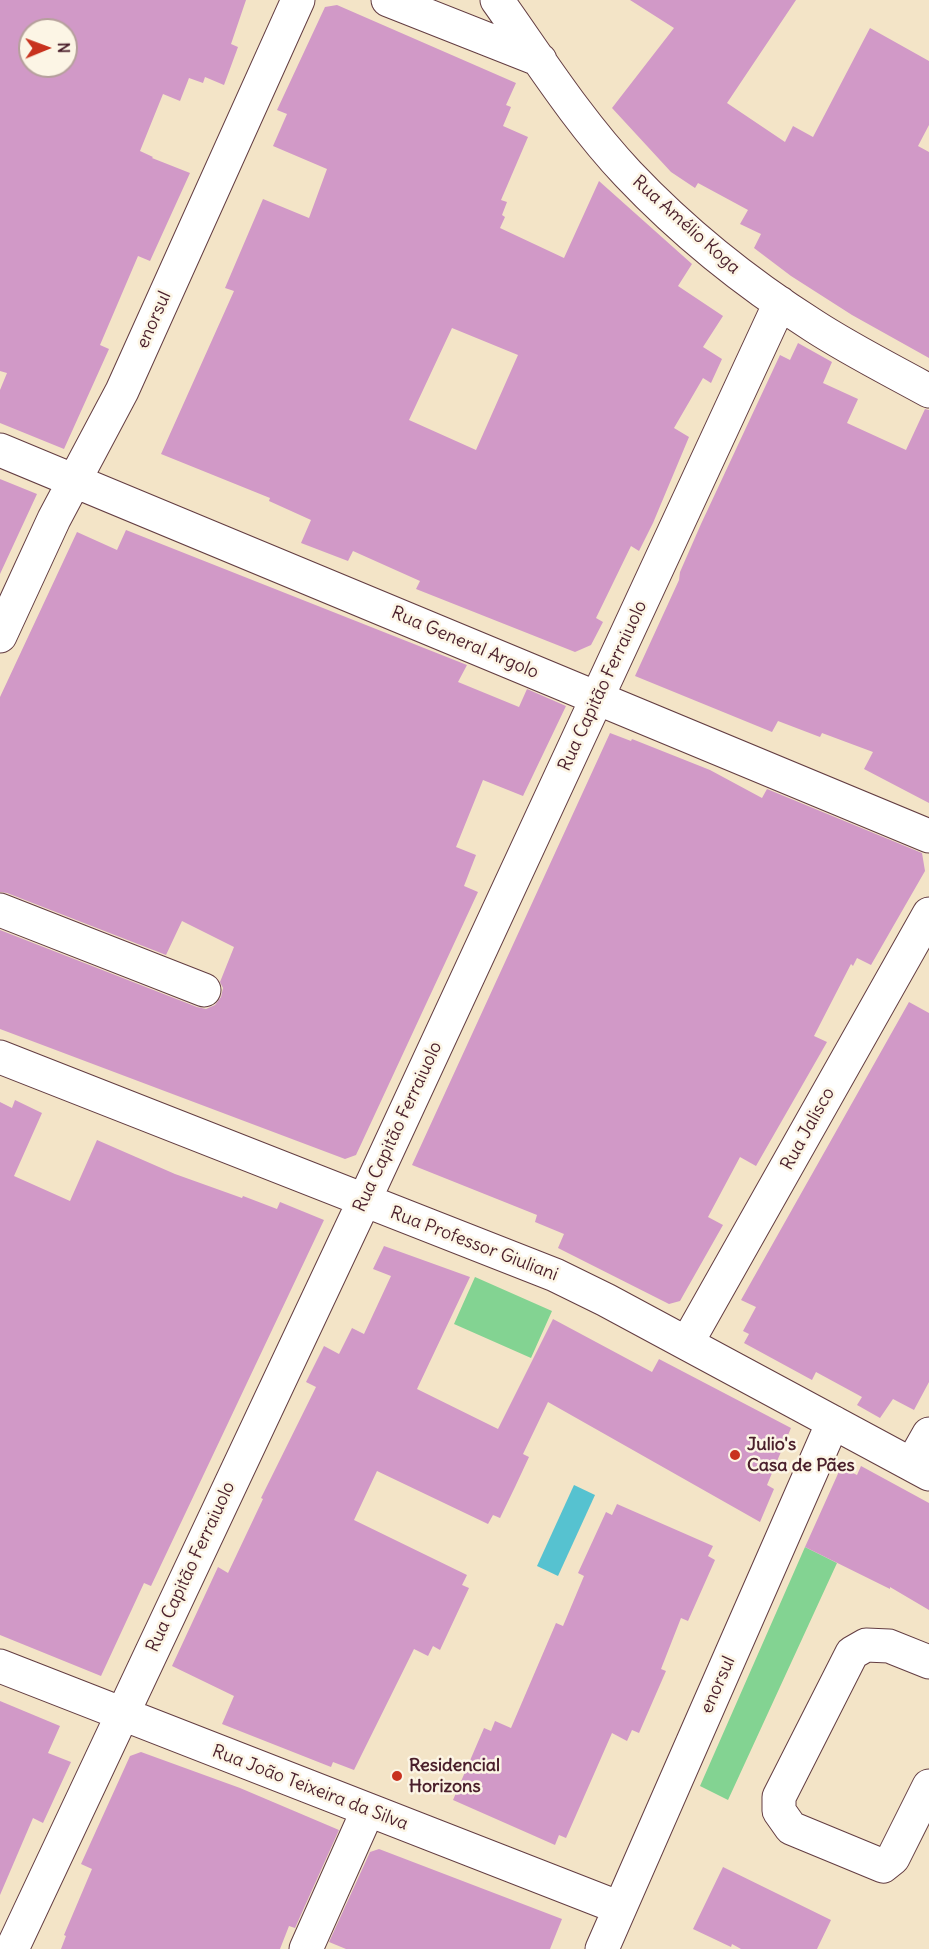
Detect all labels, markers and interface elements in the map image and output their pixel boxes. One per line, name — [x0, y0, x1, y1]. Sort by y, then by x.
north arrow — [18, 18, 78, 78]
text: N — [54, 42, 74, 53]
street label: Rua Amélio Koga — [628, 171, 744, 279]
street label: enorsul — [132, 288, 176, 352]
street label: Rua Capitão Ferraiuolo — [554, 597, 652, 775]
street label: Rua General Argolo — [388, 602, 542, 684]
street label: Rua Capitão Ferraiuolo — [349, 1038, 447, 1216]
street label: Rua Jalisco — [776, 1084, 840, 1174]
street label: Rua Professor Giuliani — [387, 1202, 561, 1286]
place label: Julio's Casa de Pães — [747, 1434, 855, 1476]
marker: Julio's Casa de Pães — [728, 1448, 742, 1462]
street label: Rua Capitão Ferraiuolo — [142, 1478, 240, 1656]
street label: enorsul — [696, 1653, 740, 1717]
street label: Rua João Teixeira da Silva — [209, 1741, 411, 1835]
place label: Residencial Horizons — [409, 1755, 500, 1798]
marker: Residencial Horizons — [390, 1769, 404, 1783]

